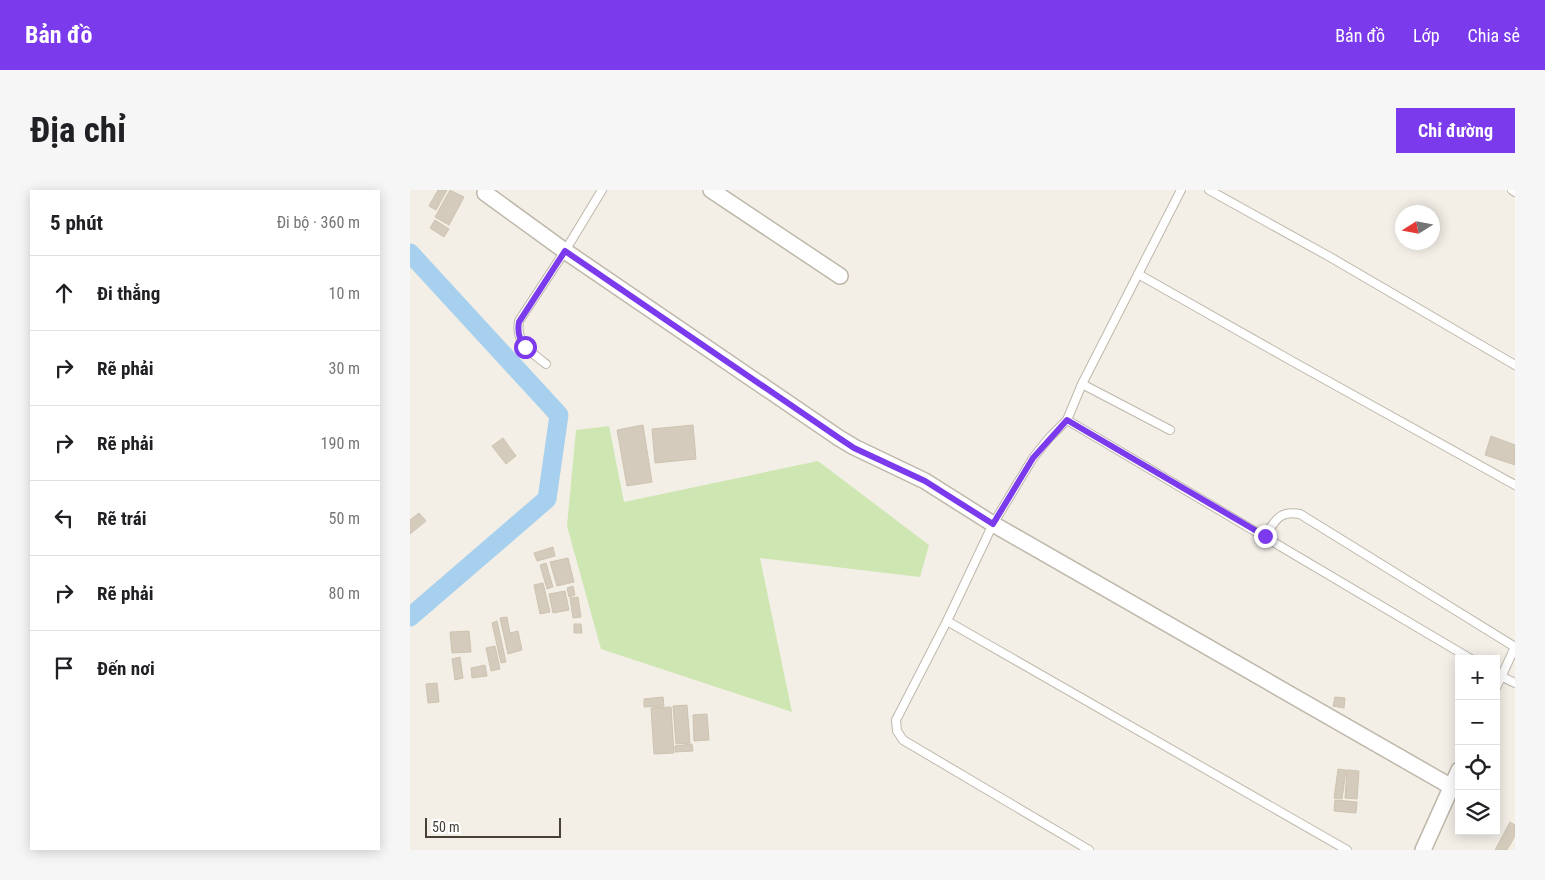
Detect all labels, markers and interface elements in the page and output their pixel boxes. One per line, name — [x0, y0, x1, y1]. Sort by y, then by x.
text: Bản đồ — [25, 21, 93, 49]
text: Bản đồ — [1335, 25, 1385, 46]
text: Lớp — [1413, 25, 1440, 46]
text: Chia sẻ — [1468, 25, 1520, 46]
button: Chỉ đường — [1396, 108, 1515, 153]
text: Địa chỉ — [30, 110, 126, 151]
north arrow — [1395, 205, 1440, 250]
text: 5 phút — [50, 211, 103, 235]
text: Đi bộ · 360 m — [277, 213, 360, 232]
icon: ahead — [50, 279, 78, 307]
text: Đi thẳng — [97, 282, 160, 305]
text: 10 m — [328, 284, 360, 303]
route start — [514, 336, 537, 359]
icon: right — [50, 354, 78, 382]
text: Rẽ phải — [97, 357, 153, 380]
text: 30 m — [328, 359, 360, 378]
icon: right — [50, 429, 78, 457]
text: Rẽ phải — [97, 432, 153, 455]
text: 190 m — [321, 434, 360, 453]
icon: left — [50, 504, 78, 532]
text: Rẽ trái — [97, 507, 147, 530]
text: 50 m — [328, 509, 360, 528]
route end — [1254, 525, 1277, 548]
icon: right — [50, 579, 78, 607]
text: Rẽ phải — [97, 582, 153, 605]
text: 80 m — [328, 584, 360, 603]
icon: arrive — [50, 654, 78, 682]
map controls — [1455, 655, 1500, 835]
button: + — [1455, 655, 1500, 700]
text: Đến nơi — [97, 657, 155, 680]
button: − — [1455, 700, 1500, 745]
button: locate — [1455, 745, 1500, 790]
button: layers — [1455, 790, 1500, 835]
scale bar — [425, 815, 561, 838]
text: 50 m — [432, 819, 460, 835]

